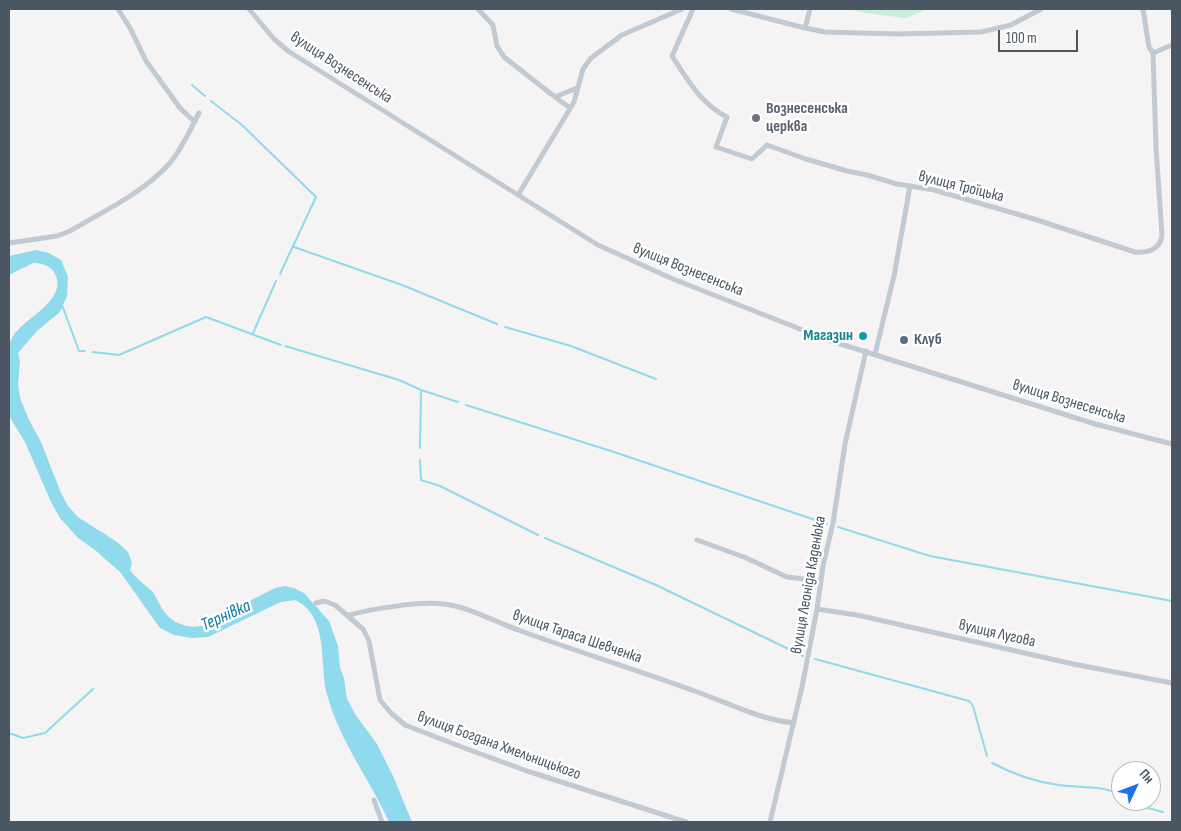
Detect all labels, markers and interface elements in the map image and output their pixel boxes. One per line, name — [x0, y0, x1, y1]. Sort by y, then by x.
scale bar — [1001, 20, 1081, 52]
street label: вулиця Вознесенська — [287, 28, 395, 108]
text: 100 m — [1006, 29, 1037, 48]
place label: Вознесенська церква — [766, 99, 848, 137]
marker: Вознесенська церква — [750, 112, 762, 124]
street label: вулиця Троїцька — [916, 167, 1006, 207]
street label: вулиця Вознесенська — [630, 239, 746, 301]
place label: Магазин — [803, 326, 853, 346]
marker: Магазин — [857, 330, 869, 342]
place label: Клуб — [914, 330, 942, 350]
marker: Клуб — [898, 334, 910, 346]
street label: вулиця Вознесенська — [1010, 376, 1128, 428]
street label: вулиця Леоніда Каденюка — [787, 514, 831, 656]
water label: Тернівка — [198, 596, 254, 636]
street label: вулиця Тараса Шевченка — [510, 606, 644, 668]
street label: вулиця Лугова — [957, 616, 1037, 652]
street label: вулиця Богдана Хмельницького — [415, 707, 583, 785]
north arrow — [1111, 761, 1161, 811]
text: Пн — [1136, 765, 1157, 787]

